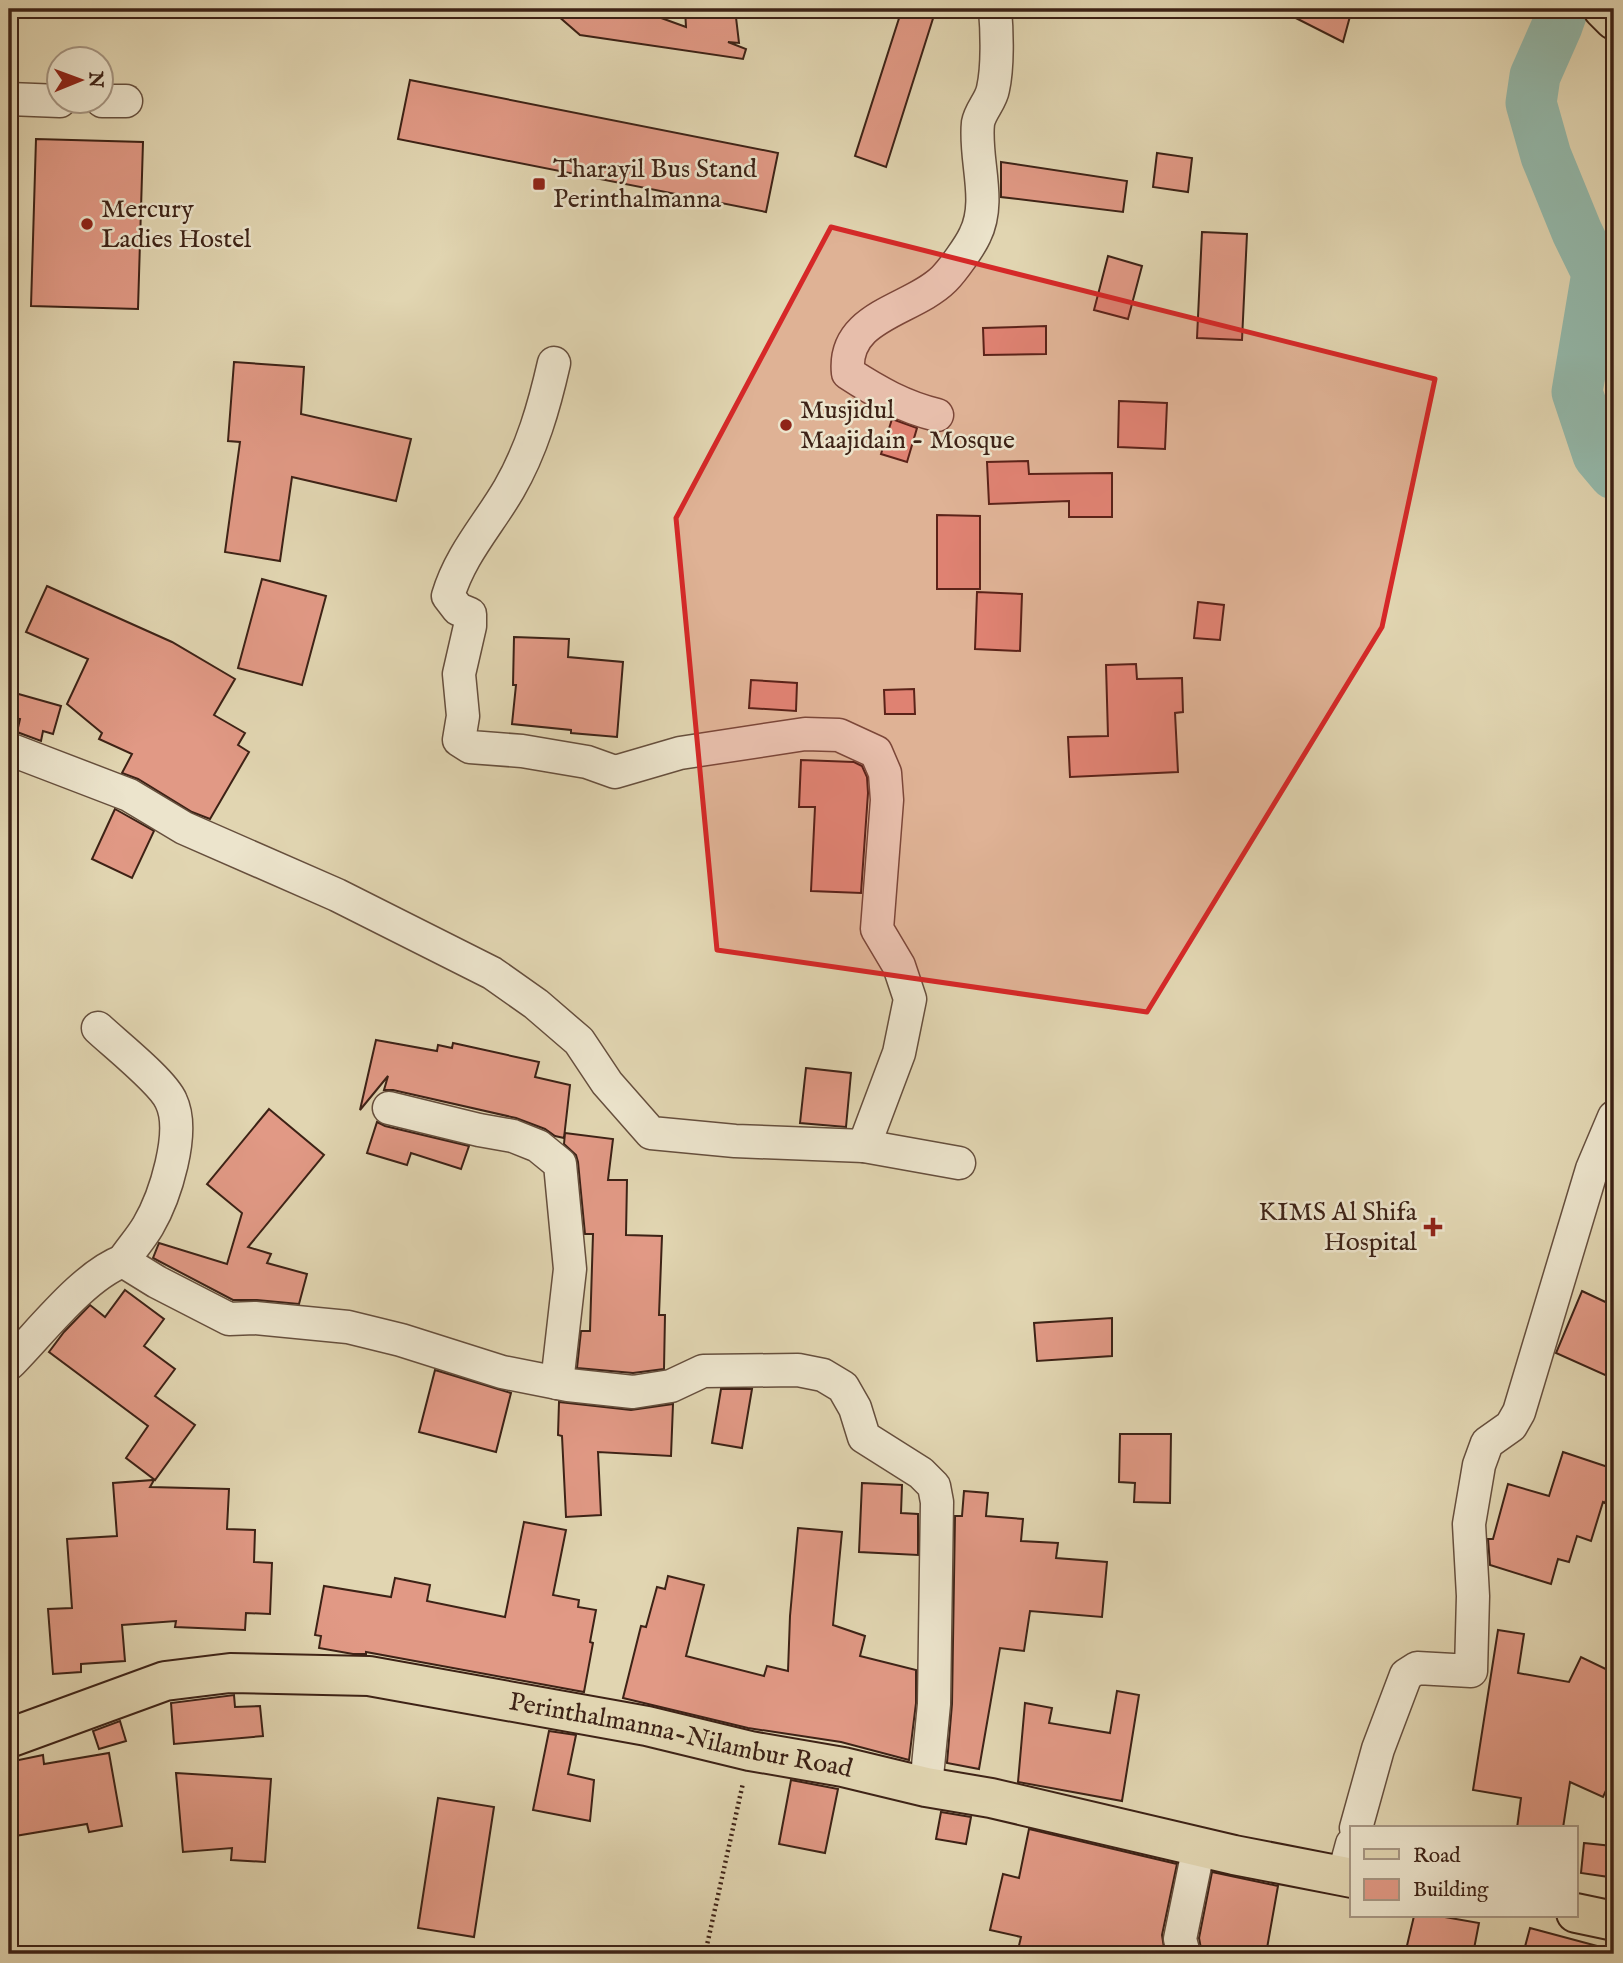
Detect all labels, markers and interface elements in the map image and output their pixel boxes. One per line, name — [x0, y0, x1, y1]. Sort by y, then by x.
north arrow — [46, 46, 116, 116]
text: N — [83, 70, 107, 89]
place label: Tharayil Bus Stand Perinthalmanna — [553, 153, 757, 216]
marker: Tharayil Bus Stand Perinthalmanna — [531, 176, 547, 192]
place label: Mercury Ladies Hostel — [101, 193, 252, 256]
marker: Mercury Ladies Hostel — [79, 216, 95, 232]
place label: Musjidul Maajidain - Mosque — [800, 394, 1015, 457]
marker: Musjidul Maajidain - Mosque — [778, 417, 794, 433]
place label: KIMS Al Shifa Hospital — [1258, 1196, 1418, 1259]
marker: KIMS Al Shifa Hospital — [1423, 1217, 1443, 1237]
street label: Perinthalmanna-Nilambur Road — [507, 1685, 856, 1785]
legend — [1350, 1826, 1578, 1918]
text: Road — [1413, 1843, 1461, 1870]
text: Building — [1413, 1877, 1489, 1904]

